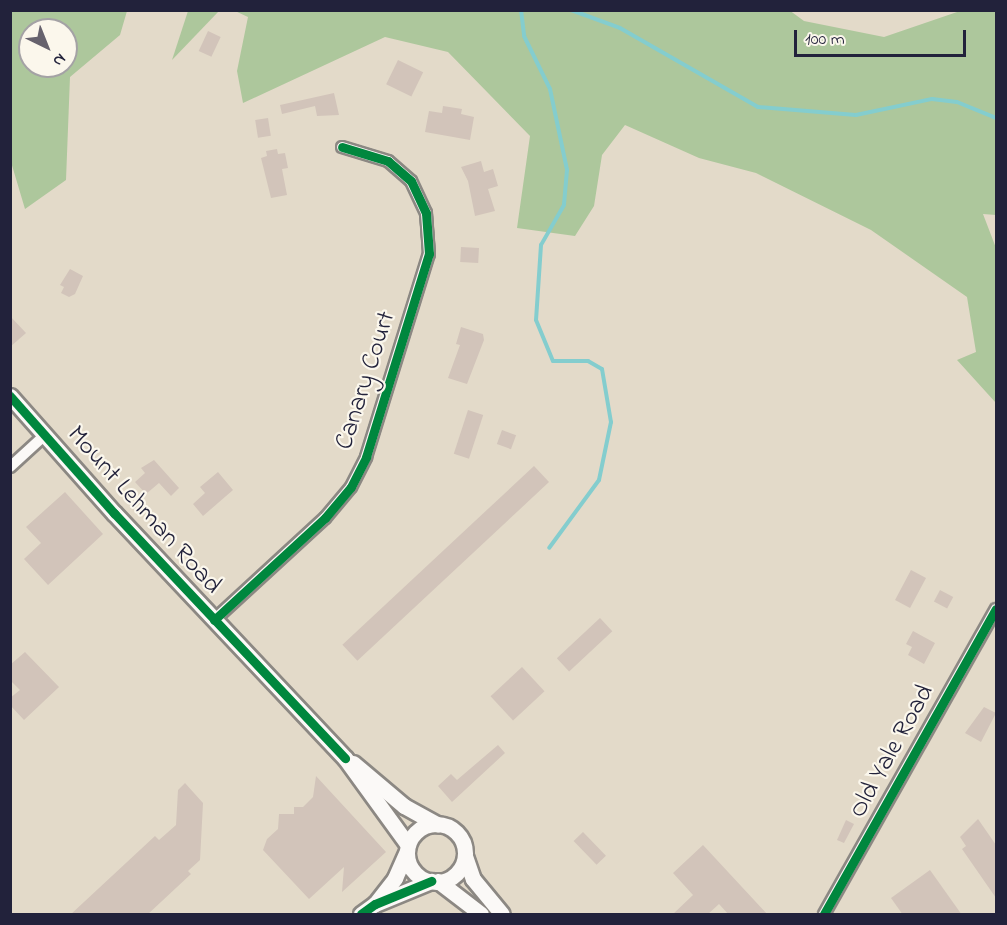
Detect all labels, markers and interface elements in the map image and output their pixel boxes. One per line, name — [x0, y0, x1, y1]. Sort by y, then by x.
north arrow — [18, 18, 78, 78]
scale bar — [797, 18, 970, 56]
text: 100 m — [805, 27, 845, 53]
text: N — [47, 47, 71, 72]
street label: Canary Court — [330, 308, 404, 454]
street label: Mount Lehman Road — [59, 420, 227, 602]
street label: Old Yale Road — [844, 680, 942, 824]

